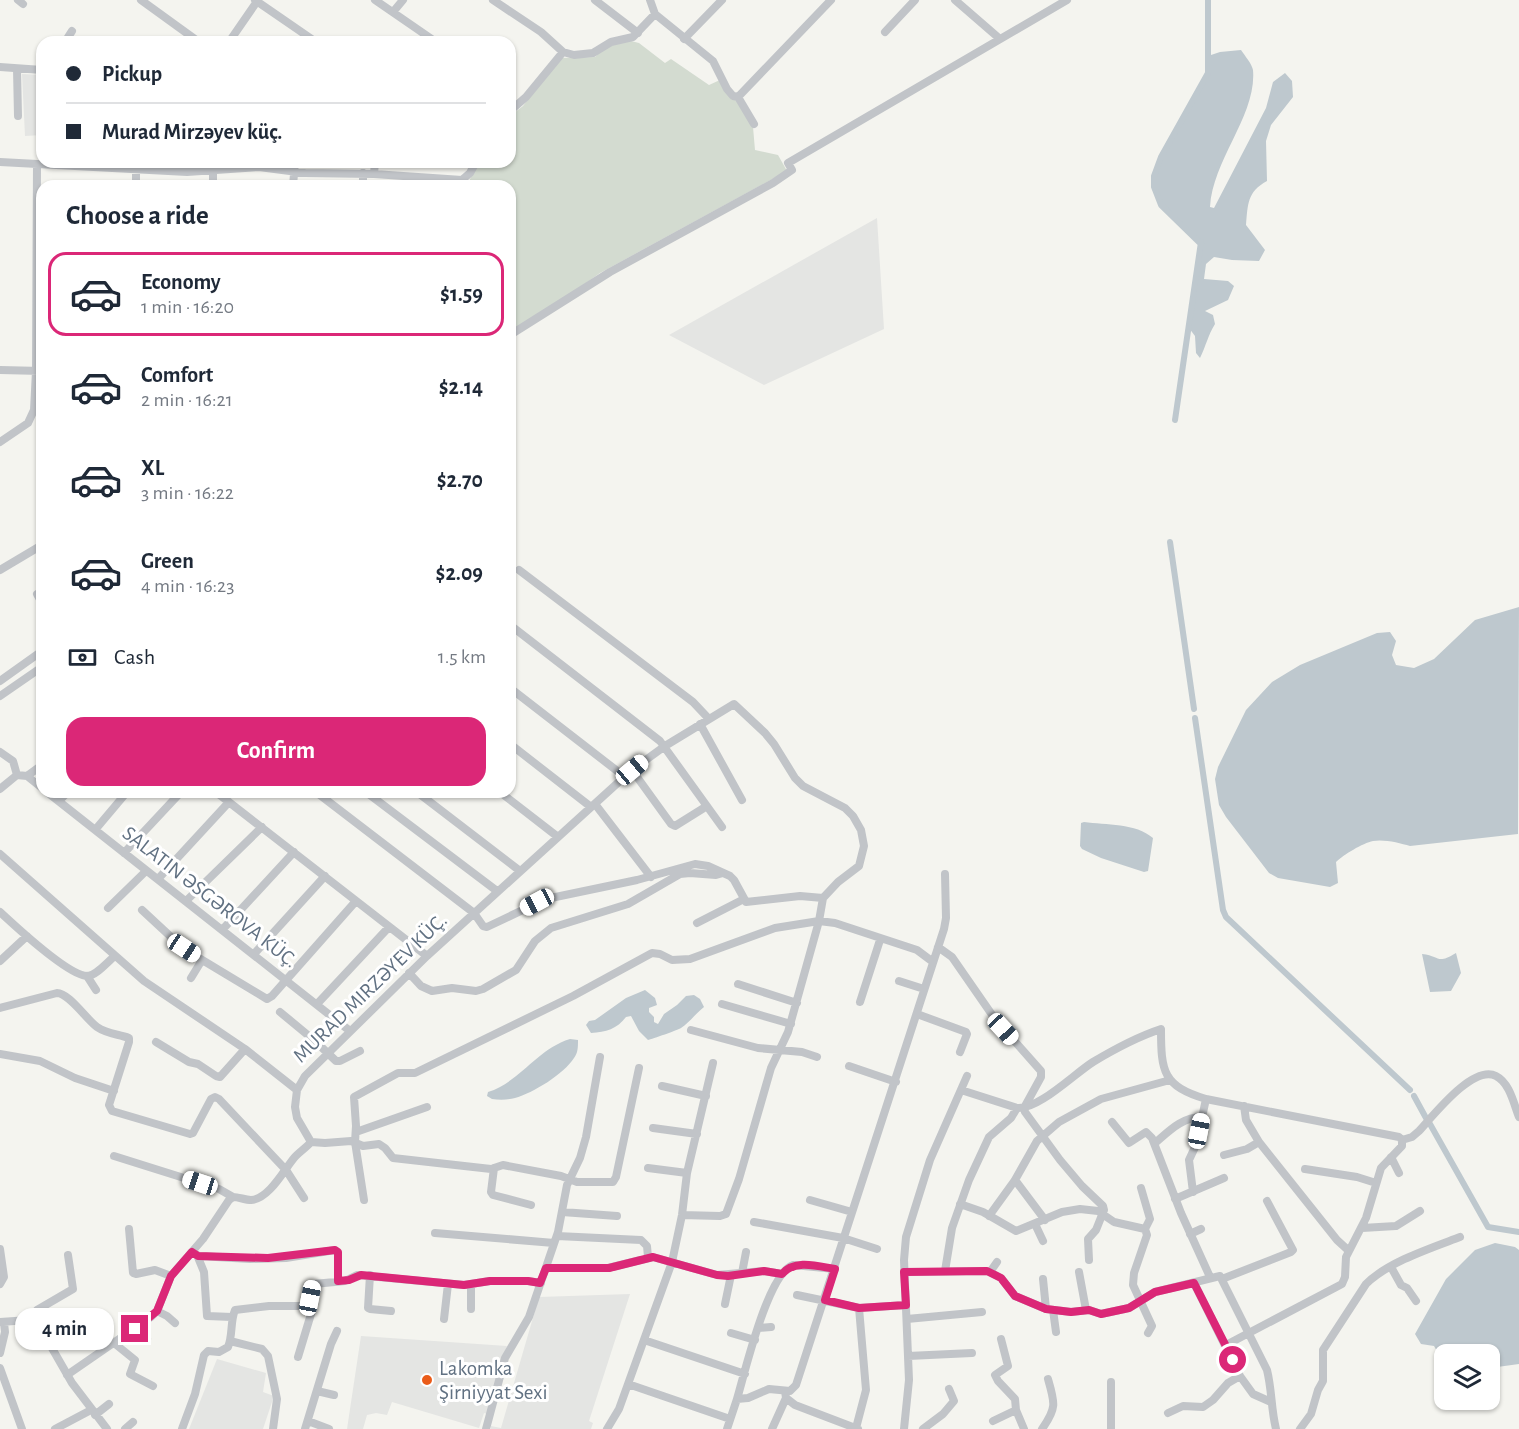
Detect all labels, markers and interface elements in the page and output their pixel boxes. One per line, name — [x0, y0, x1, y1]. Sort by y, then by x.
text: Pickup — [102, 63, 162, 85]
text: Murad Mirzəyev küç. — [102, 121, 282, 143]
text: Choose a ride — [66, 202, 209, 229]
icon: car — [69, 267, 123, 321]
text: Economy — [141, 271, 221, 293]
text: $1.59 — [440, 283, 483, 305]
text: 1 min · 16:20 — [141, 297, 234, 317]
icon: car — [69, 360, 123, 414]
text: Comfort — [141, 364, 213, 386]
text: $2.14 — [439, 376, 483, 398]
text: 2 min · 16:21 — [141, 390, 233, 410]
icon: car — [69, 453, 123, 507]
text: XL — [141, 457, 164, 479]
text: $2.70 — [437, 469, 483, 491]
text: 3 min · 16:22 — [141, 483, 234, 503]
icon: car — [69, 546, 123, 600]
text: Green — [141, 550, 194, 572]
text: $2.09 — [436, 562, 483, 584]
text: 4 min · 16:23 — [141, 576, 234, 596]
icon: cash — [66, 641, 99, 674]
text: Cash — [114, 646, 155, 668]
text: 1.5 km — [438, 647, 486, 667]
button: Confirm — [66, 717, 486, 786]
car — [612, 752, 652, 788]
street label: SALATIN ƏSGƏROVA KÜÇ. — [118, 821, 302, 972]
car — [517, 886, 557, 918]
street label: MURAD MIRZƏYEV KÜÇ. — [288, 909, 451, 1067]
car — [164, 931, 204, 965]
car — [984, 1010, 1022, 1048]
car — [1187, 1112, 1211, 1150]
car — [180, 1169, 220, 1197]
car — [298, 1279, 322, 1317]
callout: 4 min — [15, 1308, 114, 1350]
route end — [121, 1315, 148, 1342]
text: 4 min — [42, 1319, 87, 1339]
map controls — [1434, 1344, 1500, 1410]
button: layers — [1434, 1344, 1500, 1410]
route start — [1219, 1346, 1246, 1373]
place label: Lakomka Şirniyyat Sexi — [439, 1358, 548, 1403]
marker: Lakomka Şirniyyat Sexi — [420, 1373, 434, 1387]

